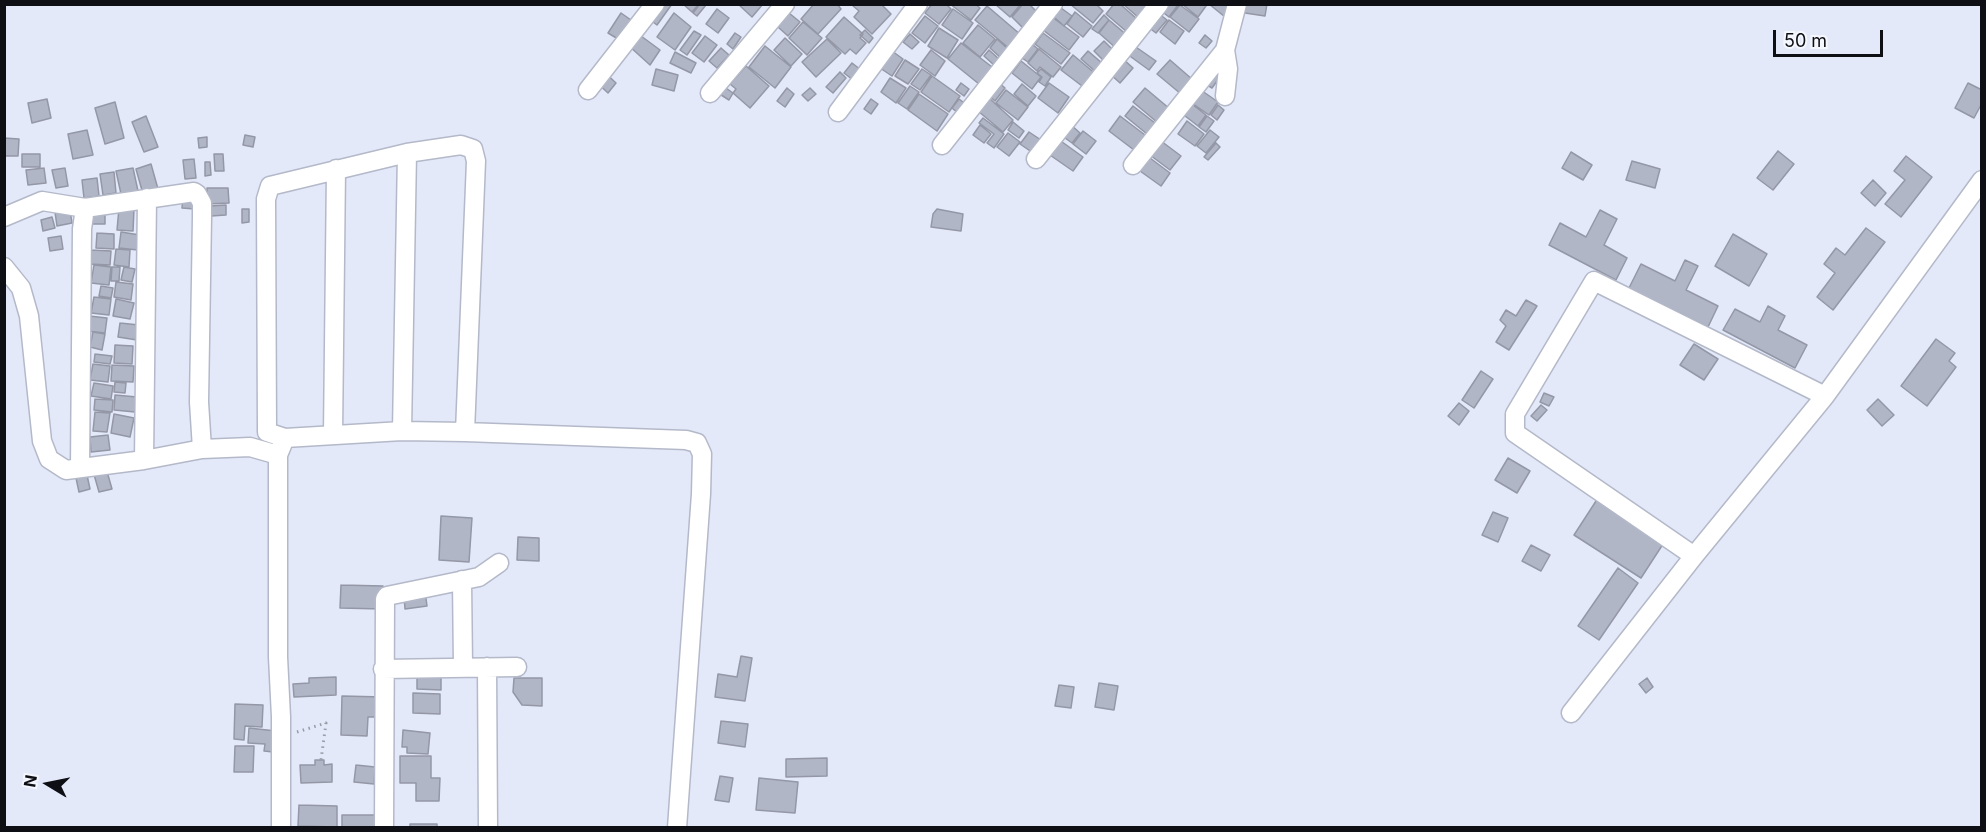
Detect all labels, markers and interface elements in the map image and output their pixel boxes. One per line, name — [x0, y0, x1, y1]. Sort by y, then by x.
scale bar — [1776, 18, 1886, 56]
text: 50 m — [1784, 30, 1827, 51]
north arrow — [18, 754, 78, 814]
text: N — [19, 773, 41, 789]

